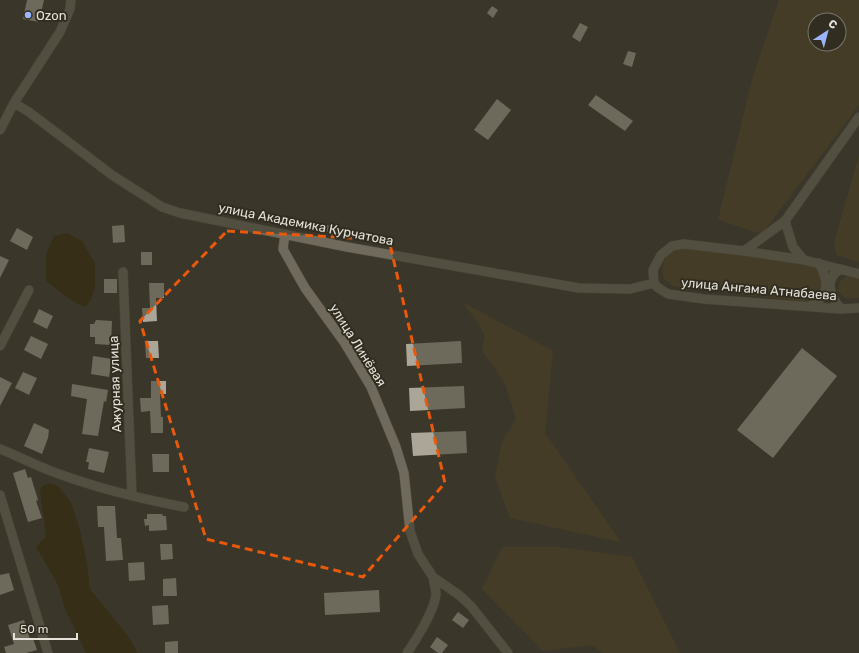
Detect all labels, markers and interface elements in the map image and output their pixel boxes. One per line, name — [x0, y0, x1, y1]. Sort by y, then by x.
place label: Ozon — [36, 8, 67, 23]
marker: Ozon — [23, 10, 33, 20]
north arrow — [807, 12, 847, 52]
text: С — [826, 17, 840, 32]
street label: улица Академика Курчатова — [217, 200, 395, 248]
street label: улица Ангама Атнабаева — [681, 275, 837, 303]
street label: улица Линёвая — [327, 301, 389, 389]
street label: Ажурная улица — [106, 335, 124, 433]
scale bar — [14, 615, 77, 641]
text: 50 m — [20, 622, 48, 636]

